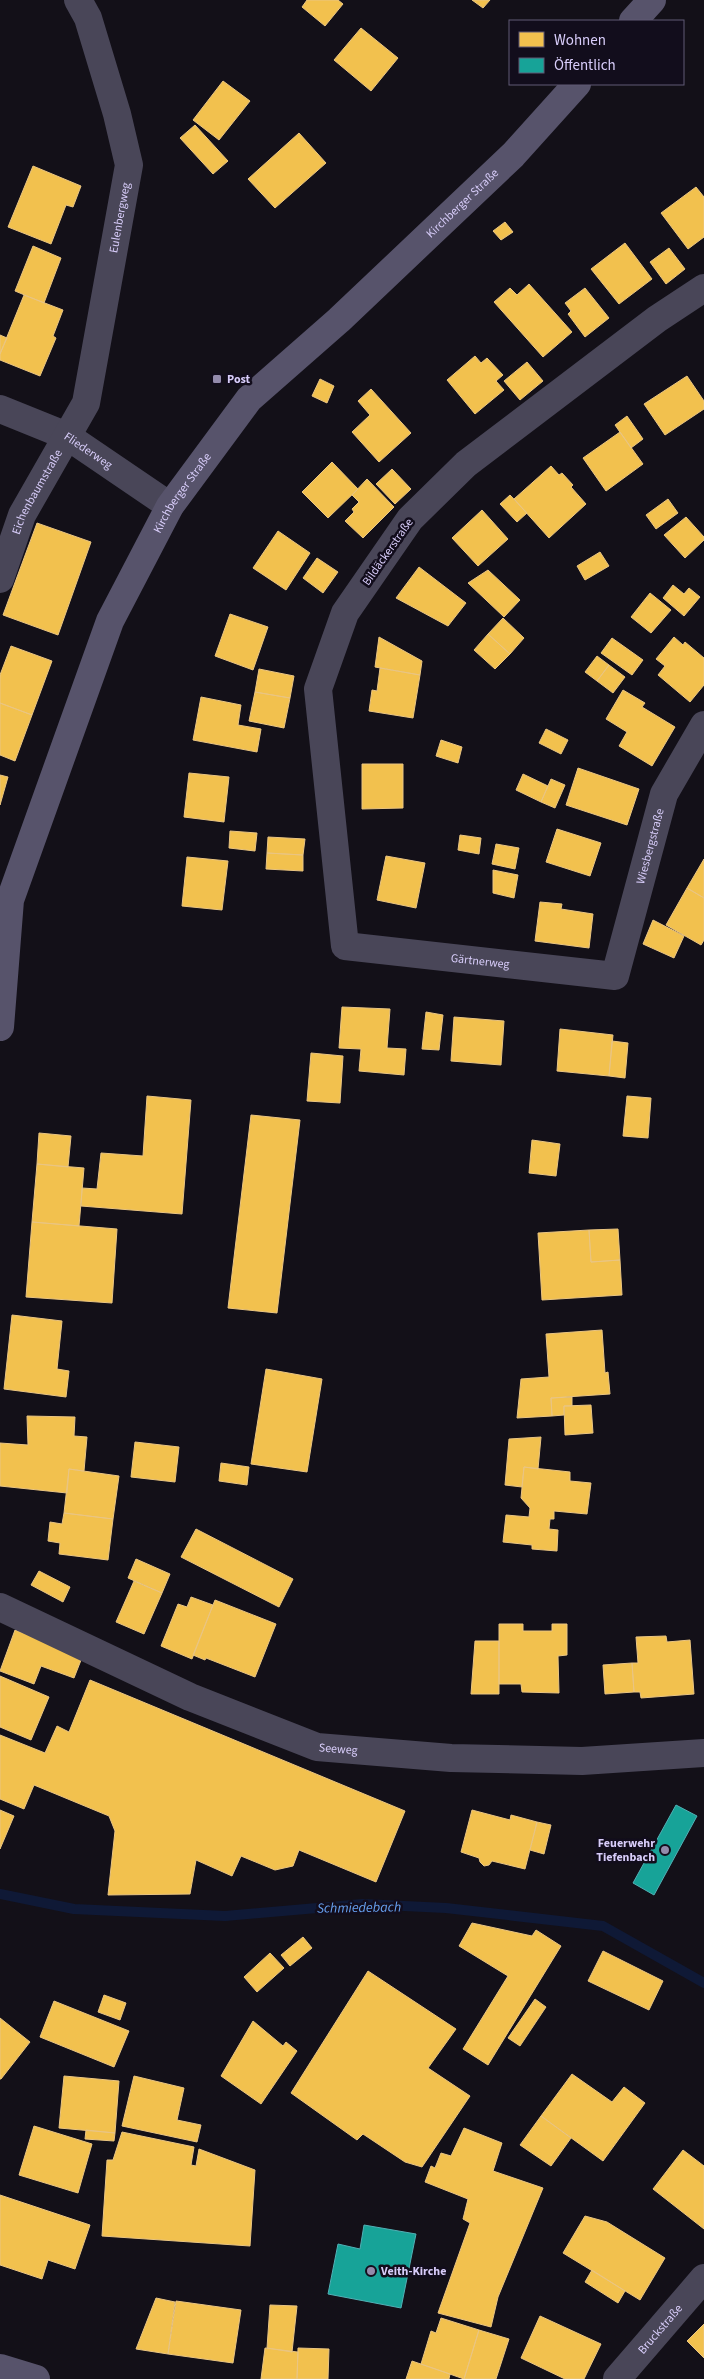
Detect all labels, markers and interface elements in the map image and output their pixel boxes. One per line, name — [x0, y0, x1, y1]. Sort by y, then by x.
legend — [509, 20, 684, 85]
text: Wohnen — [554, 30, 606, 51]
text: Öffentlich — [554, 55, 616, 76]
street label: Kirchberger Straße — [422, 165, 502, 242]
street label: Eulenbergweg — [105, 181, 134, 254]
place label: Post — [227, 371, 251, 388]
marker: Post — [211, 373, 223, 385]
street label: Fliederweg — [61, 428, 116, 473]
street label: Eichenbaumstraße — [7, 446, 66, 537]
street label: Kirchberger Straße — [149, 449, 215, 536]
street label: Bildäckerstraße — [358, 515, 418, 589]
street label: Wiesbergstraße — [632, 806, 668, 886]
street label: Gärtnerweg — [450, 949, 511, 973]
street label: Seeweg — [318, 1739, 358, 1759]
place label: Feuerwehr Tiefenbach — [596, 1835, 655, 1866]
marker: Feuerwehr Tiefenbach — [659, 1844, 671, 1856]
water label: Schmiedebach — [317, 1897, 401, 1919]
place label: Veith-Kirche — [380, 2263, 446, 2280]
marker: Veith-Kirche — [365, 2265, 377, 2277]
street label: Bruckstraße — [634, 2300, 686, 2358]

